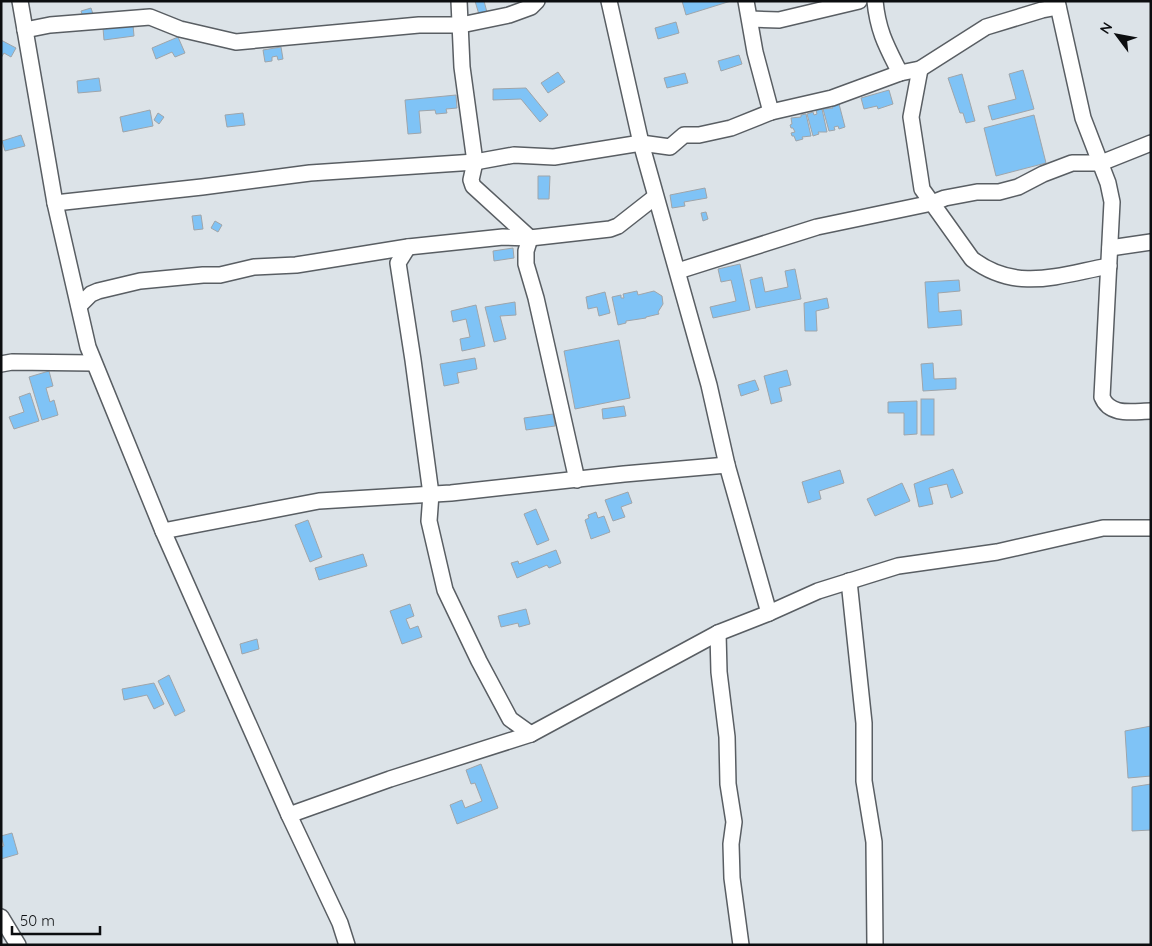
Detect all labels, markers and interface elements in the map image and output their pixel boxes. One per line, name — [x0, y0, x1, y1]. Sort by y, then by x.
north arrow — [1092, 10, 1142, 60]
text: N — [1096, 19, 1116, 37]
scale bar — [12, 904, 100, 936]
text: 50 m — [20, 911, 55, 930]

